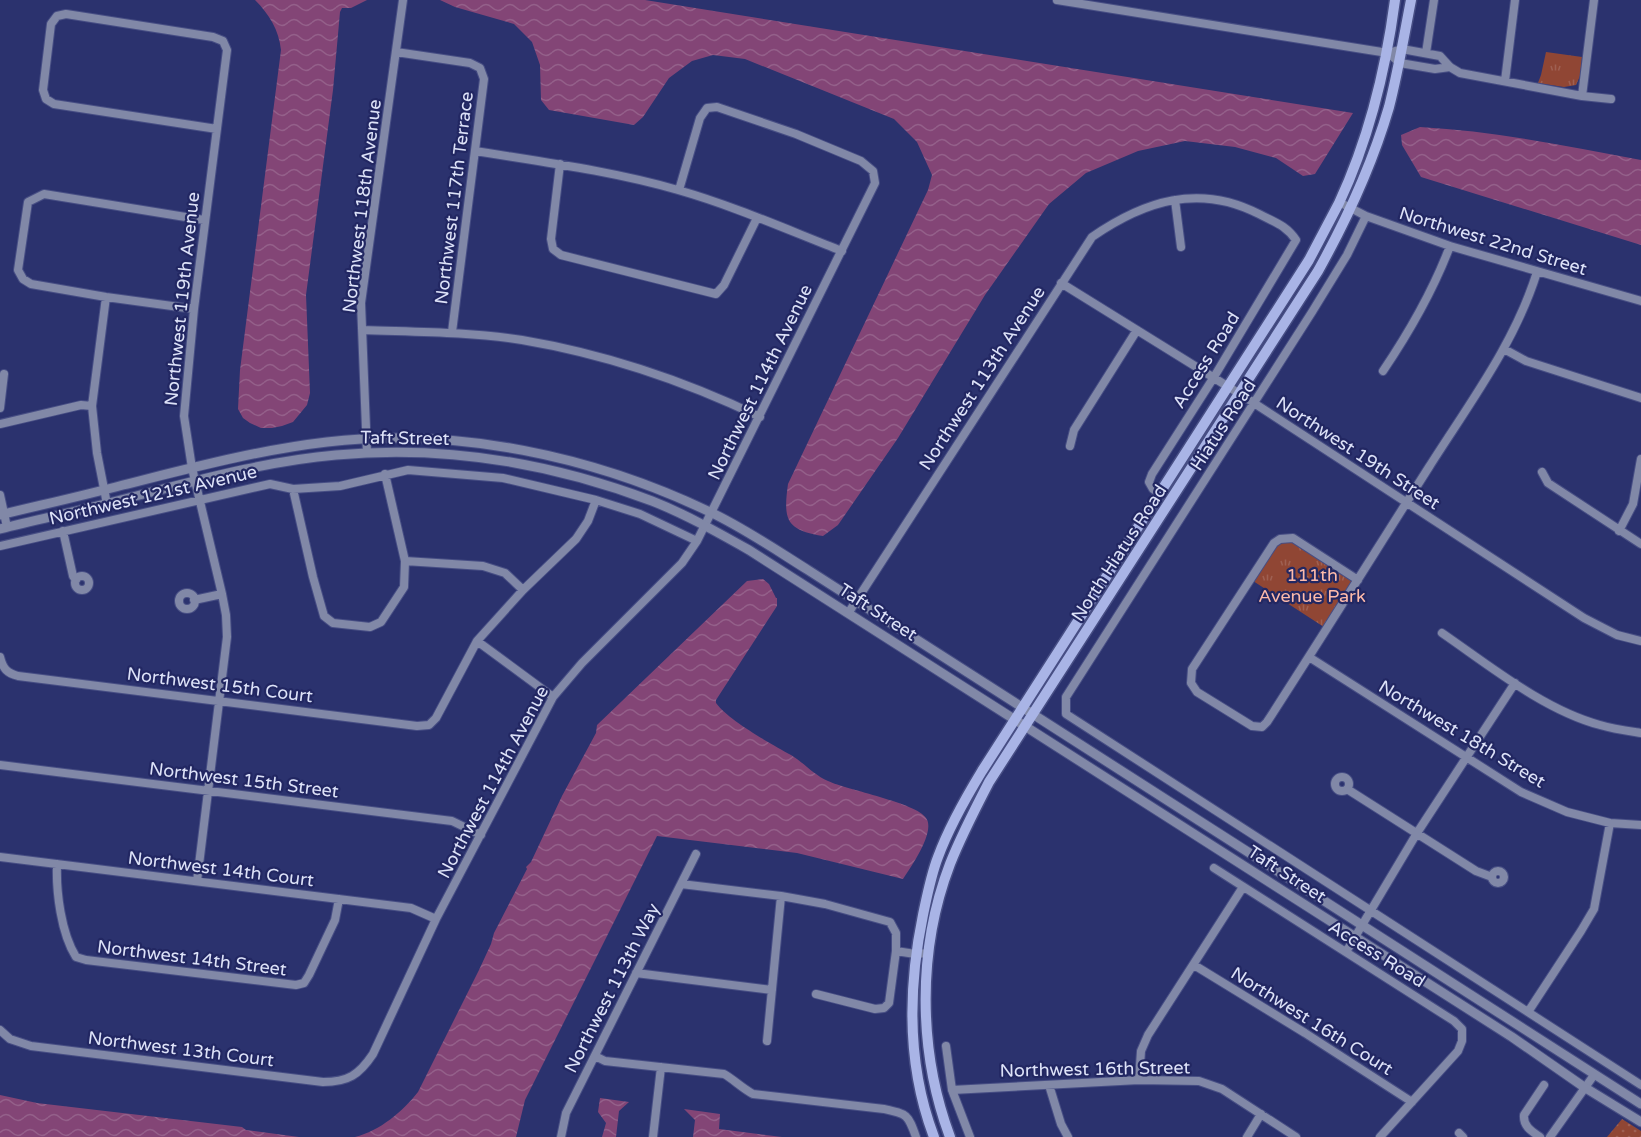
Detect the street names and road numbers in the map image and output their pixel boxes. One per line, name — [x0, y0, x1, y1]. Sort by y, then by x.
street label: Northwest 117th Terrace — [430, 90, 478, 306]
street label: Northwest 118th Avenue — [338, 98, 386, 314]
street label: Northwest 119th Avenue — [160, 191, 204, 407]
street label: Northwest 22nd Street — [1396, 202, 1590, 280]
street label: Northwest 114th Avenue — [703, 281, 817, 483]
street label: Northwest 113th Avenue — [914, 282, 1050, 474]
street label: Access Road — [1168, 308, 1244, 412]
street label: Hiatus Road — [1185, 375, 1261, 475]
street label: Northwest 19th Street — [1272, 392, 1444, 514]
street label: Taft Street — [360, 426, 450, 450]
street label: Northwest 121st Avenue — [47, 460, 259, 530]
street label: North Hiatus Road — [1067, 480, 1171, 626]
street label: Taft Street — [835, 579, 921, 646]
street label: Northwest 15th Court — [126, 663, 314, 707]
street label: Northwest 18th Street — [1375, 675, 1550, 793]
street label: Northwest 114th Avenue — [433, 682, 553, 882]
street label: Northwest 15th Street — [148, 757, 340, 803]
street label: Taft Street — [1244, 841, 1330, 908]
street label: Northwest 14th Court — [127, 847, 315, 891]
street label: Northwest 113th Way — [560, 899, 665, 1077]
street label: Access Road — [1325, 916, 1429, 992]
street label: Northwest 14th Street — [96, 935, 288, 981]
street label: Northwest 16th Court — [1227, 962, 1397, 1080]
street label: Northwest 13th Court — [87, 1027, 275, 1071]
street label: Northwest 16th Street — [999, 1056, 1191, 1082]

